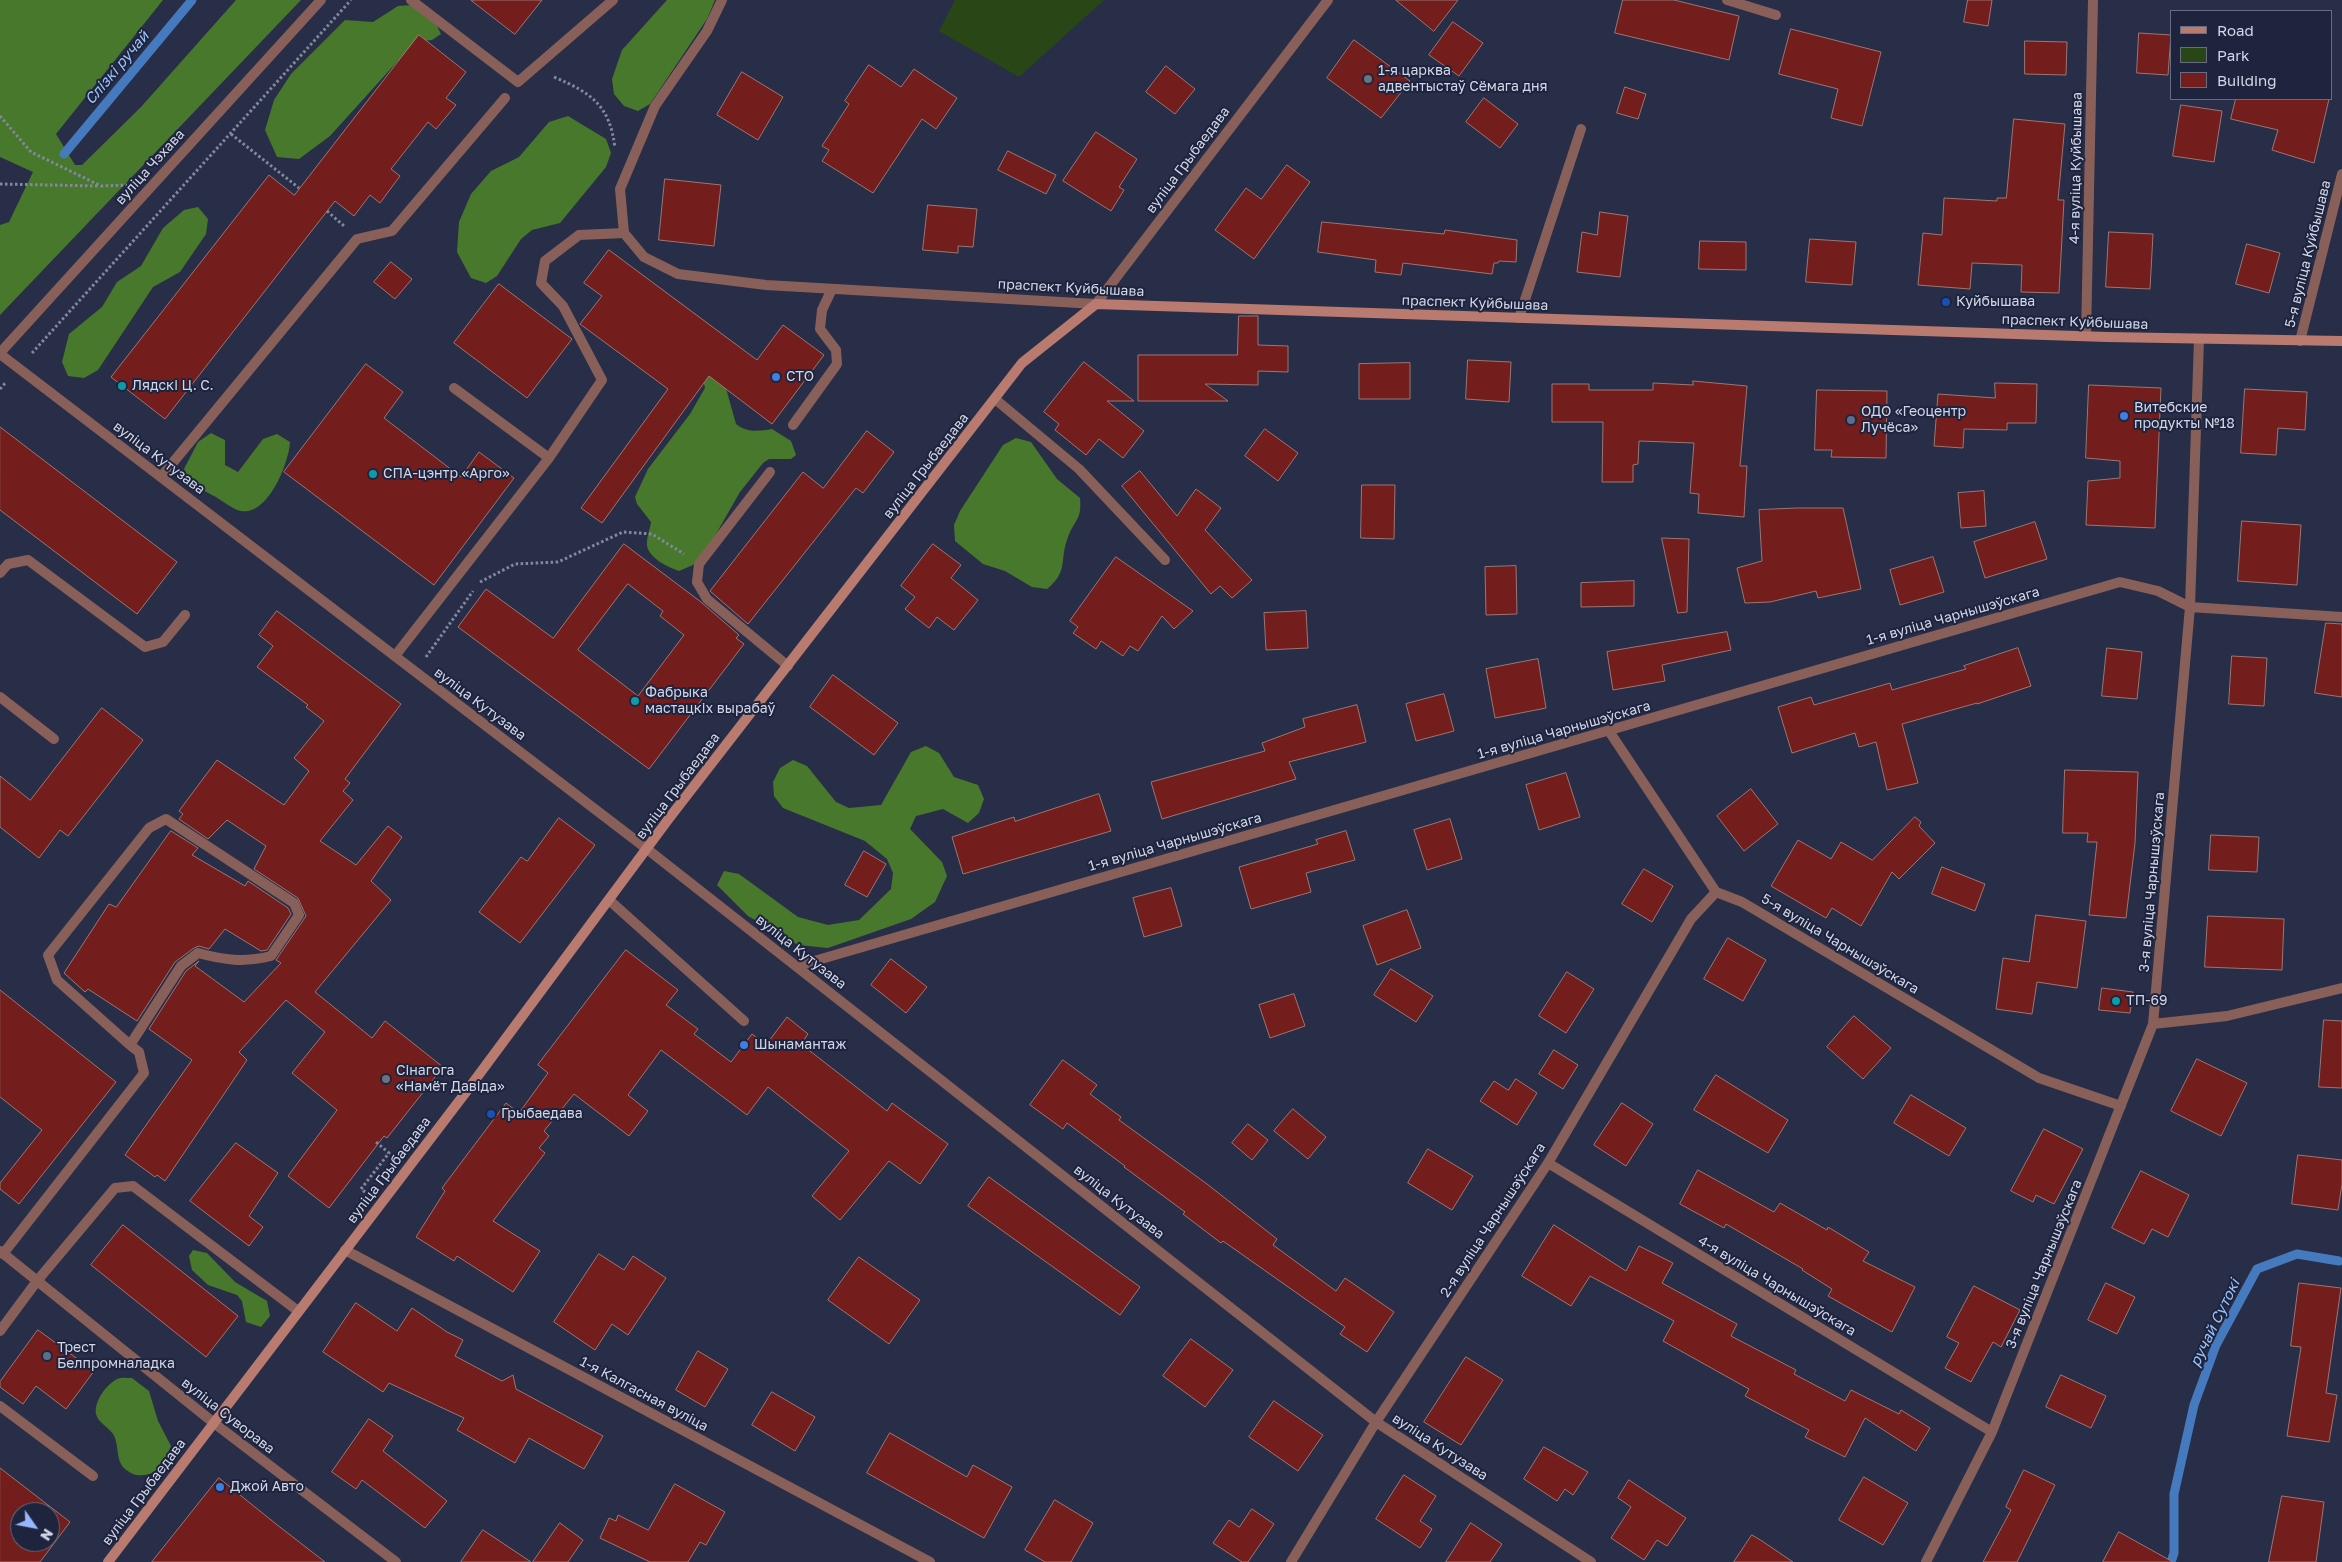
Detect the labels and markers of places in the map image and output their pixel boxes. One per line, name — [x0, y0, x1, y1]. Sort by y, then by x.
place label: 1-я царква адвентыстаў Сёмага дня — [1378, 63, 1547, 95]
marker: 1-я царква адвентыстаў Сёмага дня — [1362, 73, 1374, 85]
place label: Куйбышава — [1956, 294, 2035, 310]
marker: Куйбышава — [1940, 296, 1952, 308]
place label: СТО — [786, 369, 814, 385]
marker: СТО — [770, 371, 782, 383]
place label: Лядскі Ц. С. — [132, 378, 214, 394]
marker: Лядскі Ц. С. — [116, 380, 128, 392]
place label: Витебские продукты №18 — [2134, 400, 2235, 432]
place label: ОДО «Геоцентр Лучёса» — [1861, 404, 1966, 437]
marker: Витебские продукты №18 — [2118, 410, 2130, 422]
marker: ОДО «Геоцентр Лучёса» — [1845, 414, 1857, 426]
place label: СПА-цэнтр «Арго» — [383, 466, 510, 482]
marker: СПА-цэнтр «Арго» — [367, 468, 379, 480]
place label: Фабрыка мастацкіх вырабаў — [645, 685, 775, 718]
marker: Фабрыка мастацкіх вырабаў — [629, 695, 641, 707]
place label: ТП-69 — [2126, 993, 2167, 1009]
marker: ТП-69 — [2110, 995, 2122, 1007]
place label: Шынамантаж — [754, 1037, 846, 1053]
marker: Шынамантаж — [738, 1039, 750, 1051]
place label: Сінагога «Намёт Давіда» — [396, 1063, 505, 1096]
marker: Сінагога «Намёт Давіда» — [380, 1073, 392, 1085]
place label: Грыбаедава — [501, 1106, 583, 1122]
marker: Грыбаедава — [485, 1108, 497, 1120]
place label: Трест Белпромналадка — [57, 1340, 175, 1372]
marker: Трест Белпромналадка — [41, 1350, 53, 1362]
place label: Джой Авто — [230, 1479, 304, 1495]
marker: Джой Авто — [214, 1481, 226, 1493]

